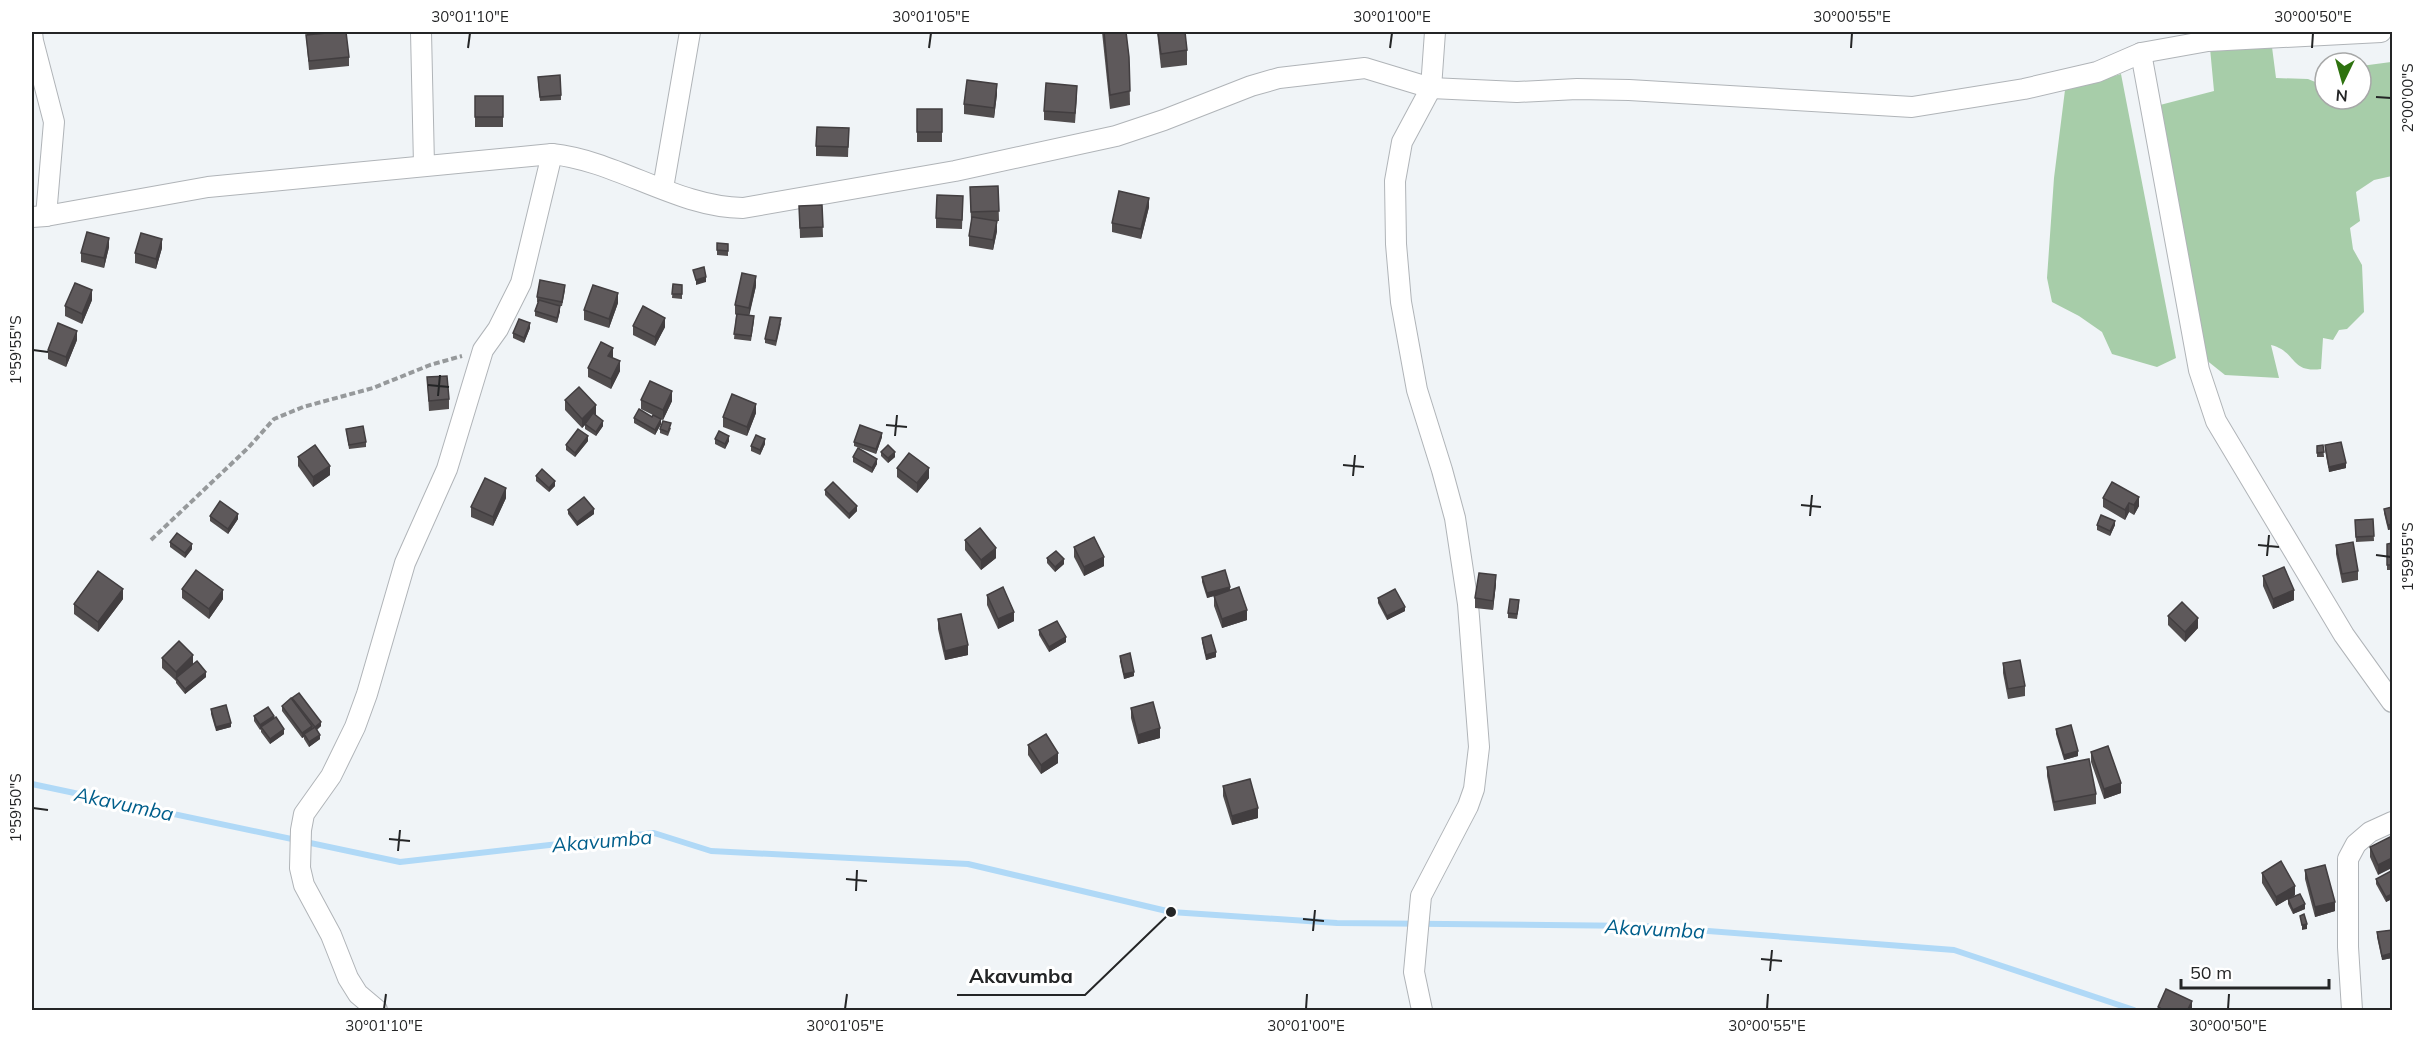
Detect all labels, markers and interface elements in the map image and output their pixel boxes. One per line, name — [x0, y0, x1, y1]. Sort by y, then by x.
text: 30°01'10"E — [431, 7, 509, 26]
text: 30°01'05"E — [892, 7, 970, 26]
text: 30°01'00"E — [1353, 7, 1431, 26]
text: 30°00'55"E — [1813, 7, 1891, 26]
text: 30°00'50"E — [2274, 7, 2352, 26]
north arrow — [2313, 51, 2373, 111]
text: 2°00'00"S — [2398, 63, 2417, 133]
text: N — [2335, 85, 2349, 106]
text: 1°59'55"S — [6, 315, 25, 385]
text: 1°59'55"S — [2398, 522, 2417, 592]
text: 1°59'50"S — [6, 773, 25, 843]
water label: Akavumba — [71, 781, 176, 826]
water label: Akavumba — [550, 824, 653, 857]
water label: Akavumba — [1603, 913, 1706, 944]
scale bar — [2181, 952, 2330, 990]
callout: Akavumba — [957, 957, 1085, 995]
text: 50 m — [2190, 961, 2232, 984]
text: Akavumba — [969, 963, 1073, 988]
text: 30°01'10"E — [345, 1016, 423, 1035]
text: 30°01'05"E — [806, 1016, 884, 1035]
text: 30°01'00"E — [1267, 1016, 1345, 1035]
text: 30°00'55"E — [1728, 1016, 1806, 1035]
text: 30°00'50"E — [2189, 1016, 2267, 1035]

